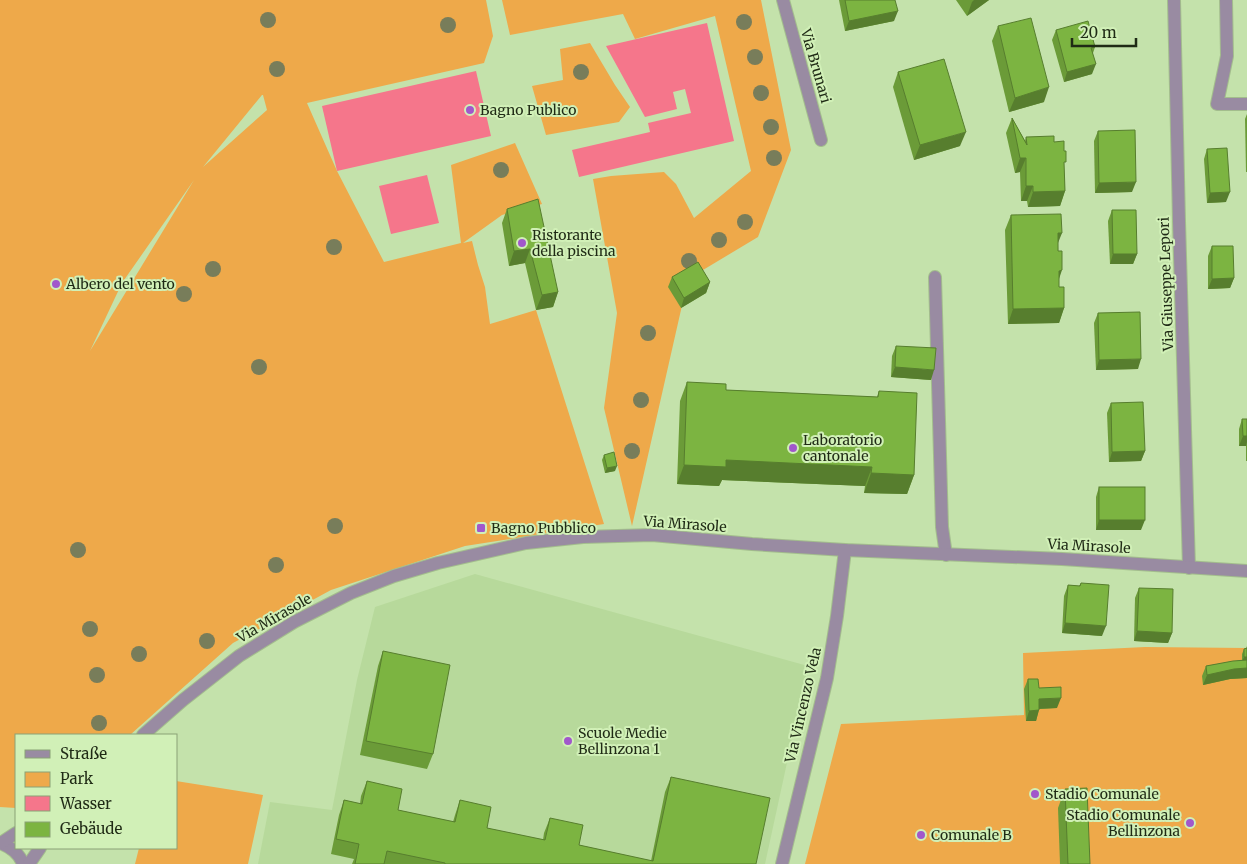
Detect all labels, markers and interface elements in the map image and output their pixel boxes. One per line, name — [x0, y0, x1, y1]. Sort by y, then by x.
scale bar — [1072, 15, 1136, 47]
text: 20 m — [1080, 23, 1117, 42]
street label: Via Brunari — [797, 26, 835, 106]
place label: Bagno Publico — [480, 101, 576, 119]
marker: Bagno Publico — [464, 104, 476, 116]
street label: Via Giuseppe Lepori — [1155, 216, 1177, 352]
place label: Ristorante della piscina — [532, 226, 616, 260]
marker: Ristorante della piscina — [516, 237, 528, 249]
place label: Albero del vento — [65, 275, 175, 293]
marker: Albero del vento — [50, 278, 62, 290]
place label: Laboratorio cantonale — [803, 431, 882, 465]
marker: Laboratorio cantonale — [787, 442, 799, 454]
street label: Via Mirasole — [642, 512, 727, 536]
place label: Bagno Pubblico — [491, 519, 596, 537]
marker: Bagno Pubblico — [475, 522, 487, 534]
street label: Via Mirasole — [1046, 535, 1131, 557]
street label: Via Mirasole — [233, 589, 315, 647]
street label: Via Vincenzo Vela — [781, 645, 825, 765]
place label: Scuole Medie Bellinzona 1 — [578, 724, 667, 758]
legend — [15, 734, 178, 849]
marker: Scuole Medie Bellinzona 1 — [562, 735, 574, 747]
text: Straße — [60, 744, 107, 763]
text: Park — [60, 769, 94, 788]
place label: Stadio Comunale — [1045, 785, 1159, 803]
marker: Stadio Comunale — [1029, 788, 1041, 800]
text: Wasser — [59, 794, 112, 813]
place label: Stadio Comunale Bellinzona — [1066, 806, 1180, 840]
marker: Stadio Comunale Bellinzona — [1184, 817, 1196, 829]
text: Gebäude — [60, 819, 123, 838]
place label: Comunale B — [931, 826, 1012, 844]
marker: Comunale B — [915, 829, 927, 841]

